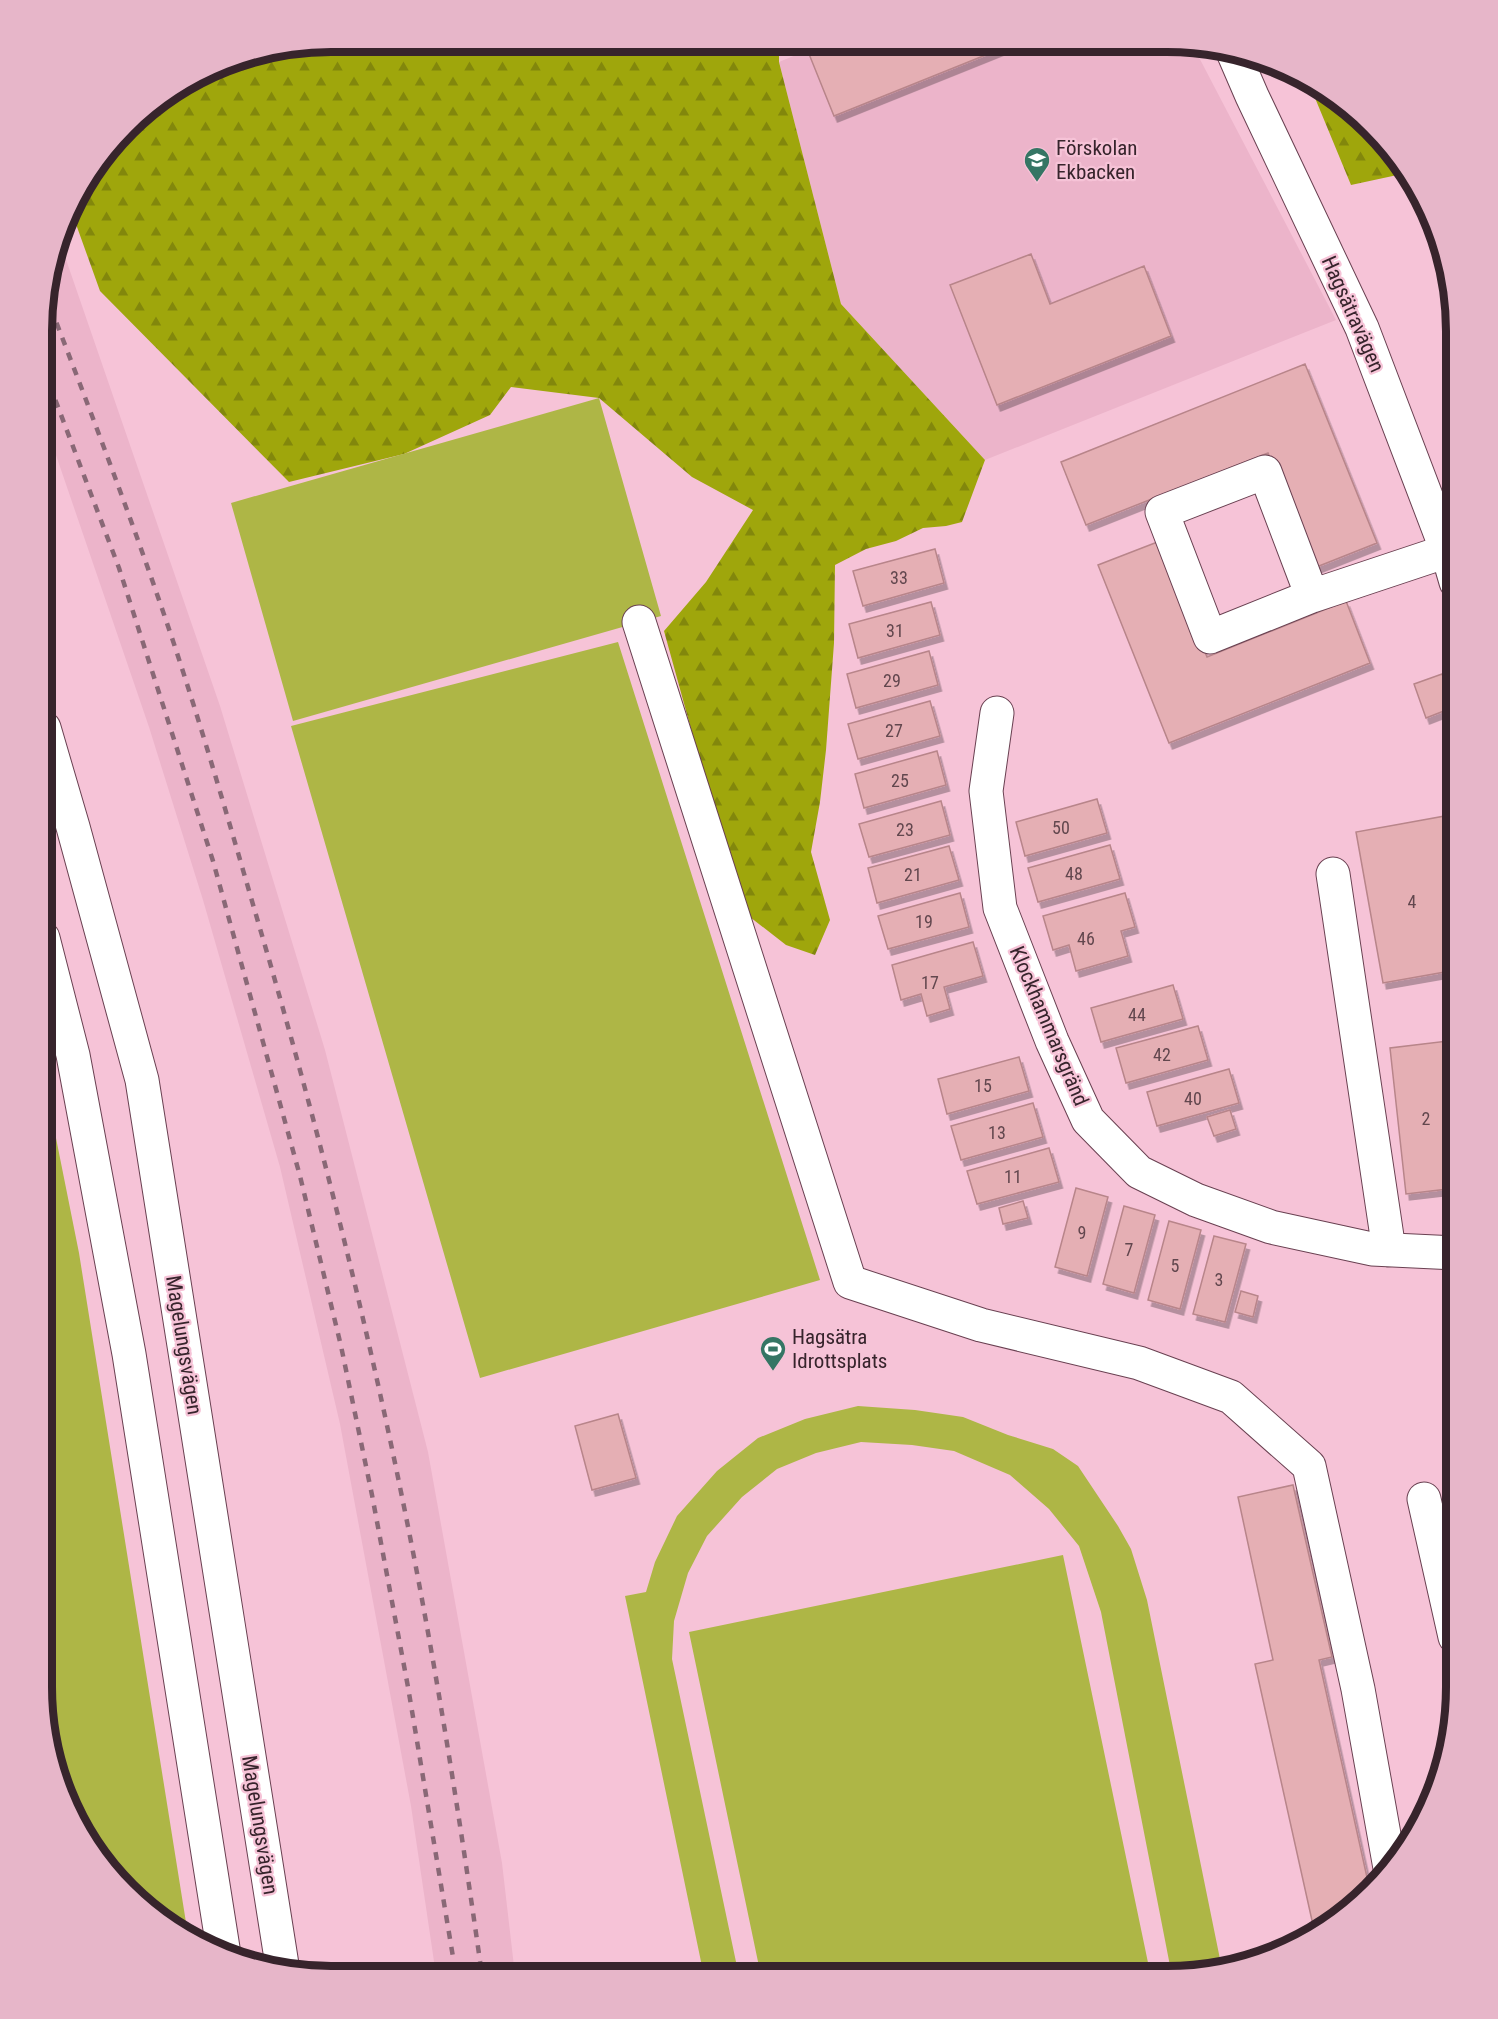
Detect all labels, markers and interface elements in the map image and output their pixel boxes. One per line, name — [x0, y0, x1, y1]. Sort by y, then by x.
place label: Förskolan Ekbacken — [1056, 136, 1137, 184]
school or university icon: Förskolan Ekbacken — [1022, 145, 1052, 183]
street label: Hagsätravägen — [1317, 252, 1389, 376]
house number: 33 — [890, 567, 908, 588]
house number: 31 — [886, 620, 904, 641]
house number: 29 — [883, 670, 901, 691]
house number: 27 — [885, 720, 903, 741]
house number: 25 — [891, 770, 909, 791]
house number: 50 — [1052, 817, 1070, 838]
house number: 23 — [896, 819, 914, 840]
house number: 48 — [1065, 863, 1083, 884]
house number: 21 — [904, 864, 922, 885]
house number: 4 — [1408, 891, 1417, 912]
house number: 19 — [915, 911, 933, 932]
house number: 46 — [1077, 928, 1095, 949]
street label: Klockhammarsgränd — [1005, 943, 1093, 1109]
house number: 17 — [921, 972, 939, 993]
house number: 44 — [1128, 1004, 1146, 1025]
house number: 42 — [1153, 1044, 1171, 1065]
house number: 15 — [974, 1075, 992, 1096]
house number: 40 — [1184, 1088, 1202, 1109]
house number: 2 — [1422, 1108, 1431, 1129]
house number: 13 — [988, 1122, 1006, 1143]
house number: 11 — [1004, 1166, 1022, 1187]
house number: 9 — [1078, 1222, 1086, 1243]
house number: 7 — [1125, 1239, 1134, 1260]
house number: 5 — [1171, 1255, 1180, 1276]
house number: 3 — [1215, 1269, 1223, 1290]
street label: Magelungsvägen — [161, 1274, 207, 1416]
place label: Hagsätra Idrottsplats — [792, 1325, 887, 1373]
sports icon: Hagsätra Idrottsplats — [758, 1334, 788, 1372]
street label: Magelungsvägen — [237, 1754, 283, 1896]

